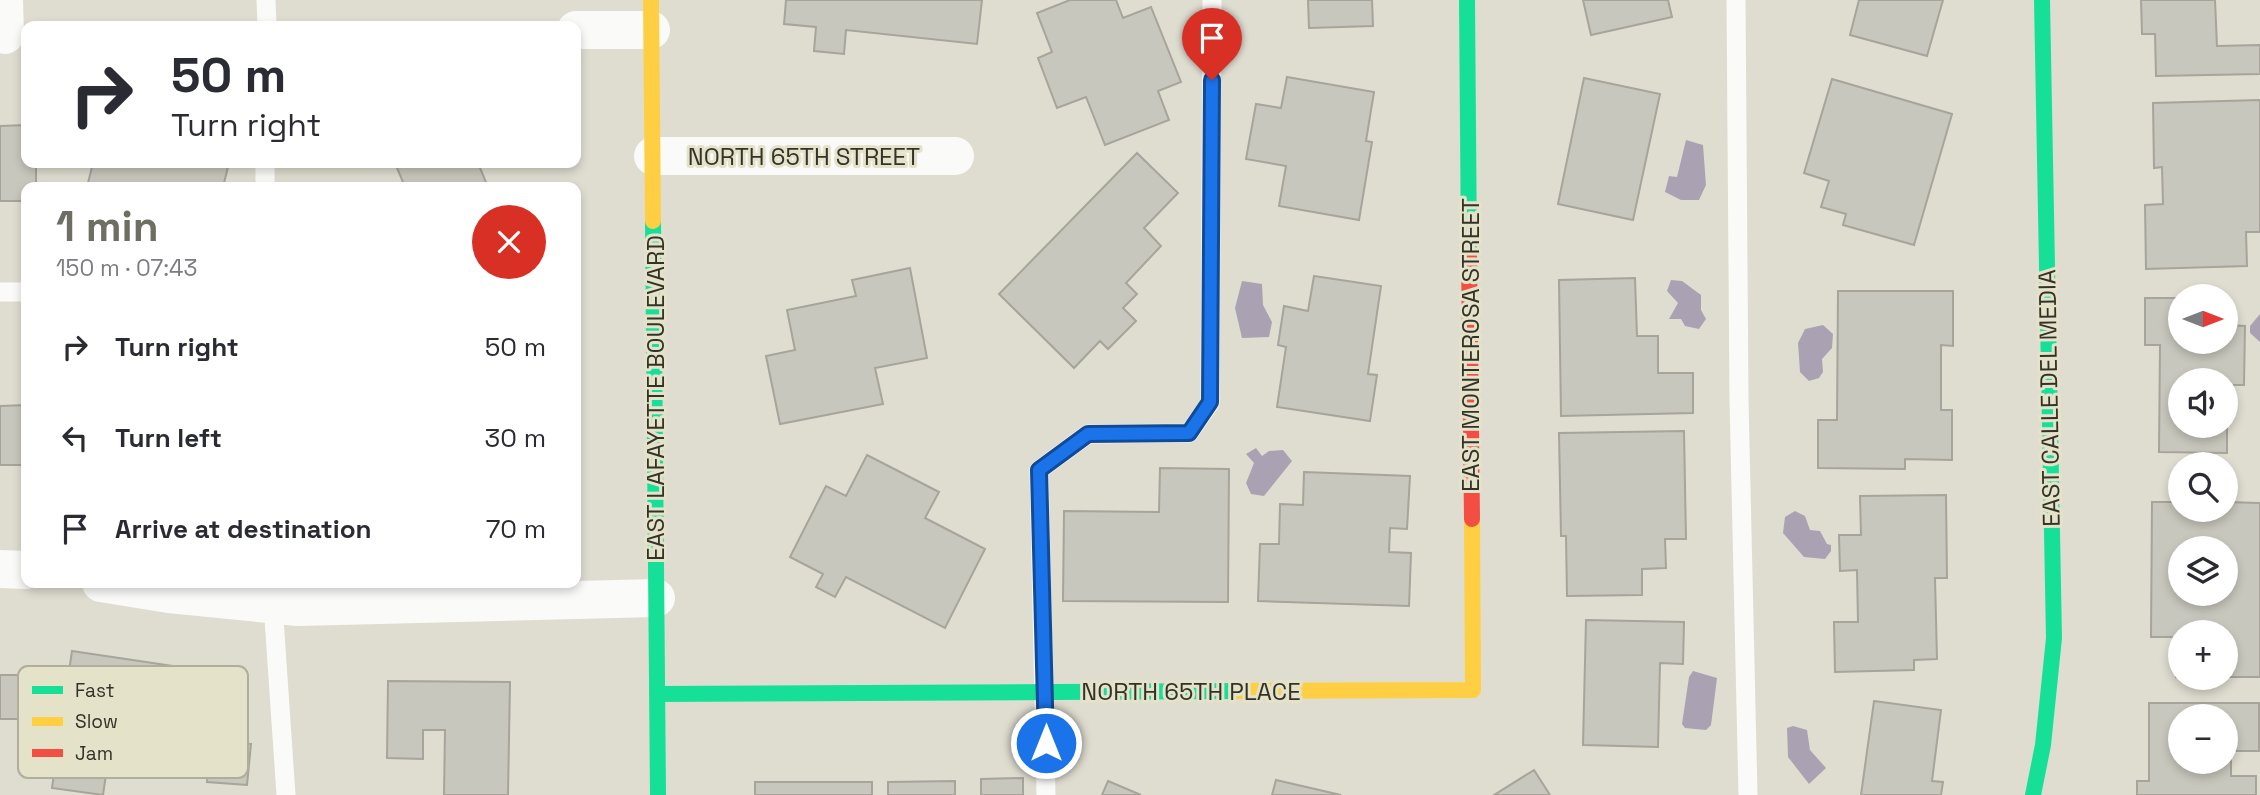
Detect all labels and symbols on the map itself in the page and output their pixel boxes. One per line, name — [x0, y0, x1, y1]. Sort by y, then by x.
pin — [1182, 8, 1242, 80]
street label: NORTH 65TH STREET — [688, 141, 920, 172]
street label: EAST MONTEROSA STREET — [1455, 198, 1486, 492]
street label: EAST LAFAYETTE BOULEVARD — [640, 235, 671, 561]
street label: EAST CALLE DEL MEDIA — [2031, 269, 2067, 527]
north arrow — [2168, 284, 2238, 354]
legend — [18, 666, 248, 778]
street label: NORTH 65TH PLACE — [1081, 676, 1301, 707]
text: Fast — [75, 678, 115, 703]
position arrow — [1009, 706, 1083, 780]
text: Slow — [75, 709, 118, 734]
text: Jam — [75, 741, 113, 766]

